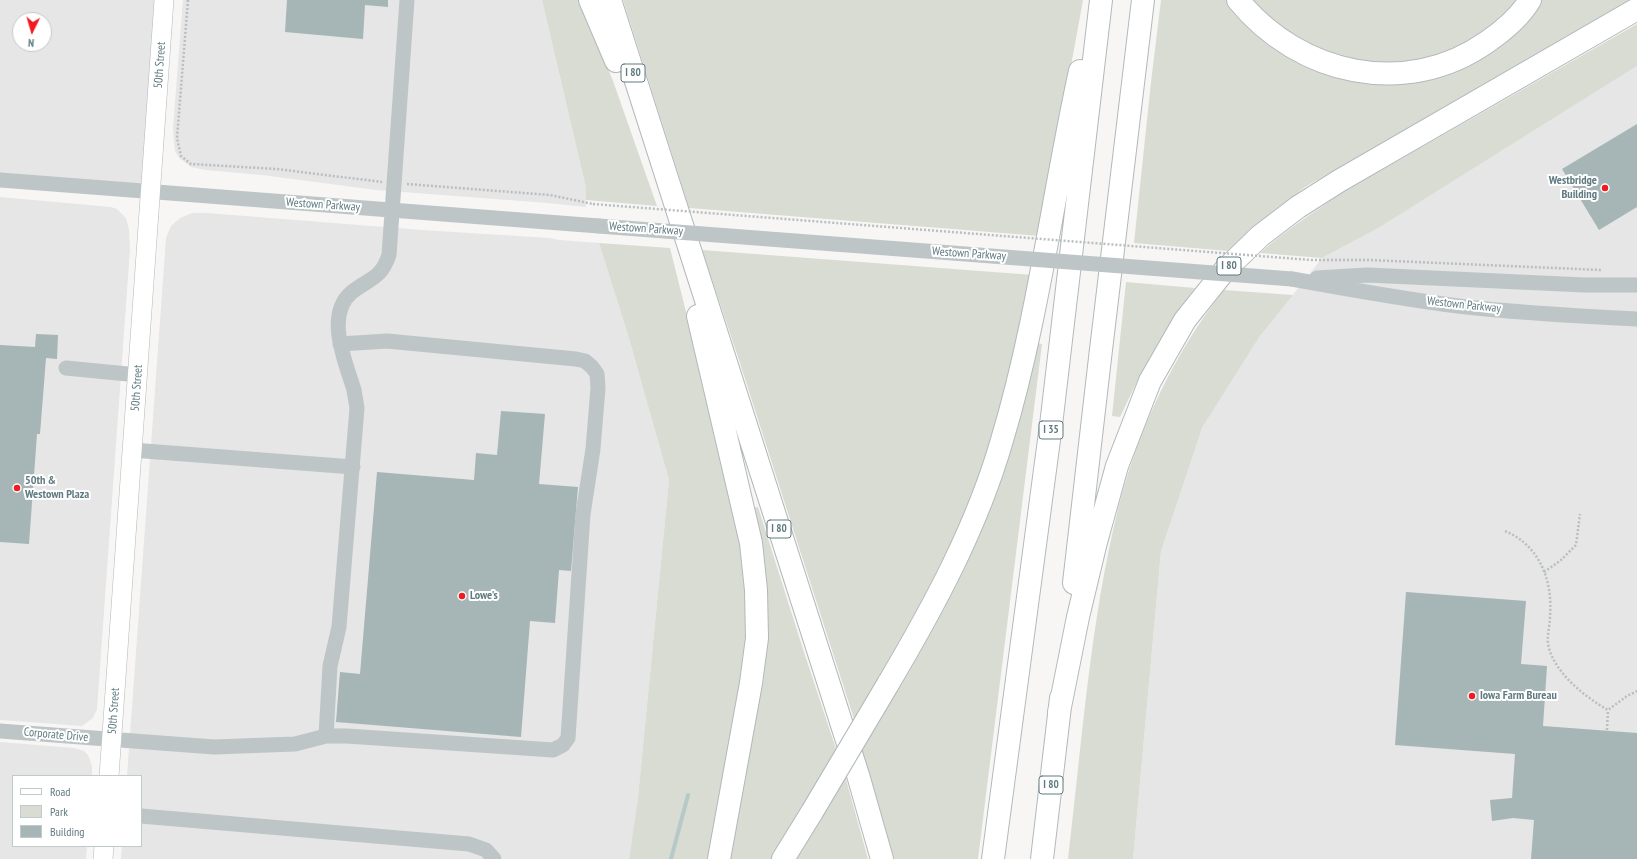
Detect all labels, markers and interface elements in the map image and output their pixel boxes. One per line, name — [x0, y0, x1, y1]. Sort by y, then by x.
north arrow — [12, 12, 52, 52]
text: N — [27, 36, 35, 50]
street label: 50th Street — [151, 41, 169, 89]
road number: I 80 — [621, 64, 645, 82]
place label: Westbridge Building — [1549, 174, 1597, 202]
marker: Westbridge Building — [1600, 183, 1610, 193]
street label: Westown Parkway — [286, 195, 360, 215]
street label: Westown Parkway — [609, 219, 683, 239]
street label: Westown Parkway — [932, 244, 1006, 264]
road number: I 80 — [1217, 257, 1241, 275]
street label: Westown Parkway — [1426, 294, 1502, 316]
street label: 50th Street — [128, 364, 146, 412]
road number: I 35 — [1039, 421, 1063, 439]
place label: 50th & Westown Plaza — [25, 474, 89, 502]
marker: 50th & Westown Plaza — [12, 483, 22, 493]
road number: I 80 — [767, 520, 791, 538]
place label: Lowe's — [470, 589, 498, 603]
marker: Lowe's — [457, 591, 467, 601]
street label: 50th Street — [105, 687, 123, 735]
place label: Iowa Farm Bureau — [1480, 689, 1557, 703]
marker: Iowa Farm Bureau — [1467, 691, 1477, 701]
street label: Corporate Drive — [23, 725, 89, 745]
legend — [12, 775, 142, 847]
road number: I 80 — [1039, 776, 1063, 794]
text: Road — [50, 784, 70, 799]
text: Park — [50, 804, 68, 819]
text: Building — [50, 824, 85, 839]

